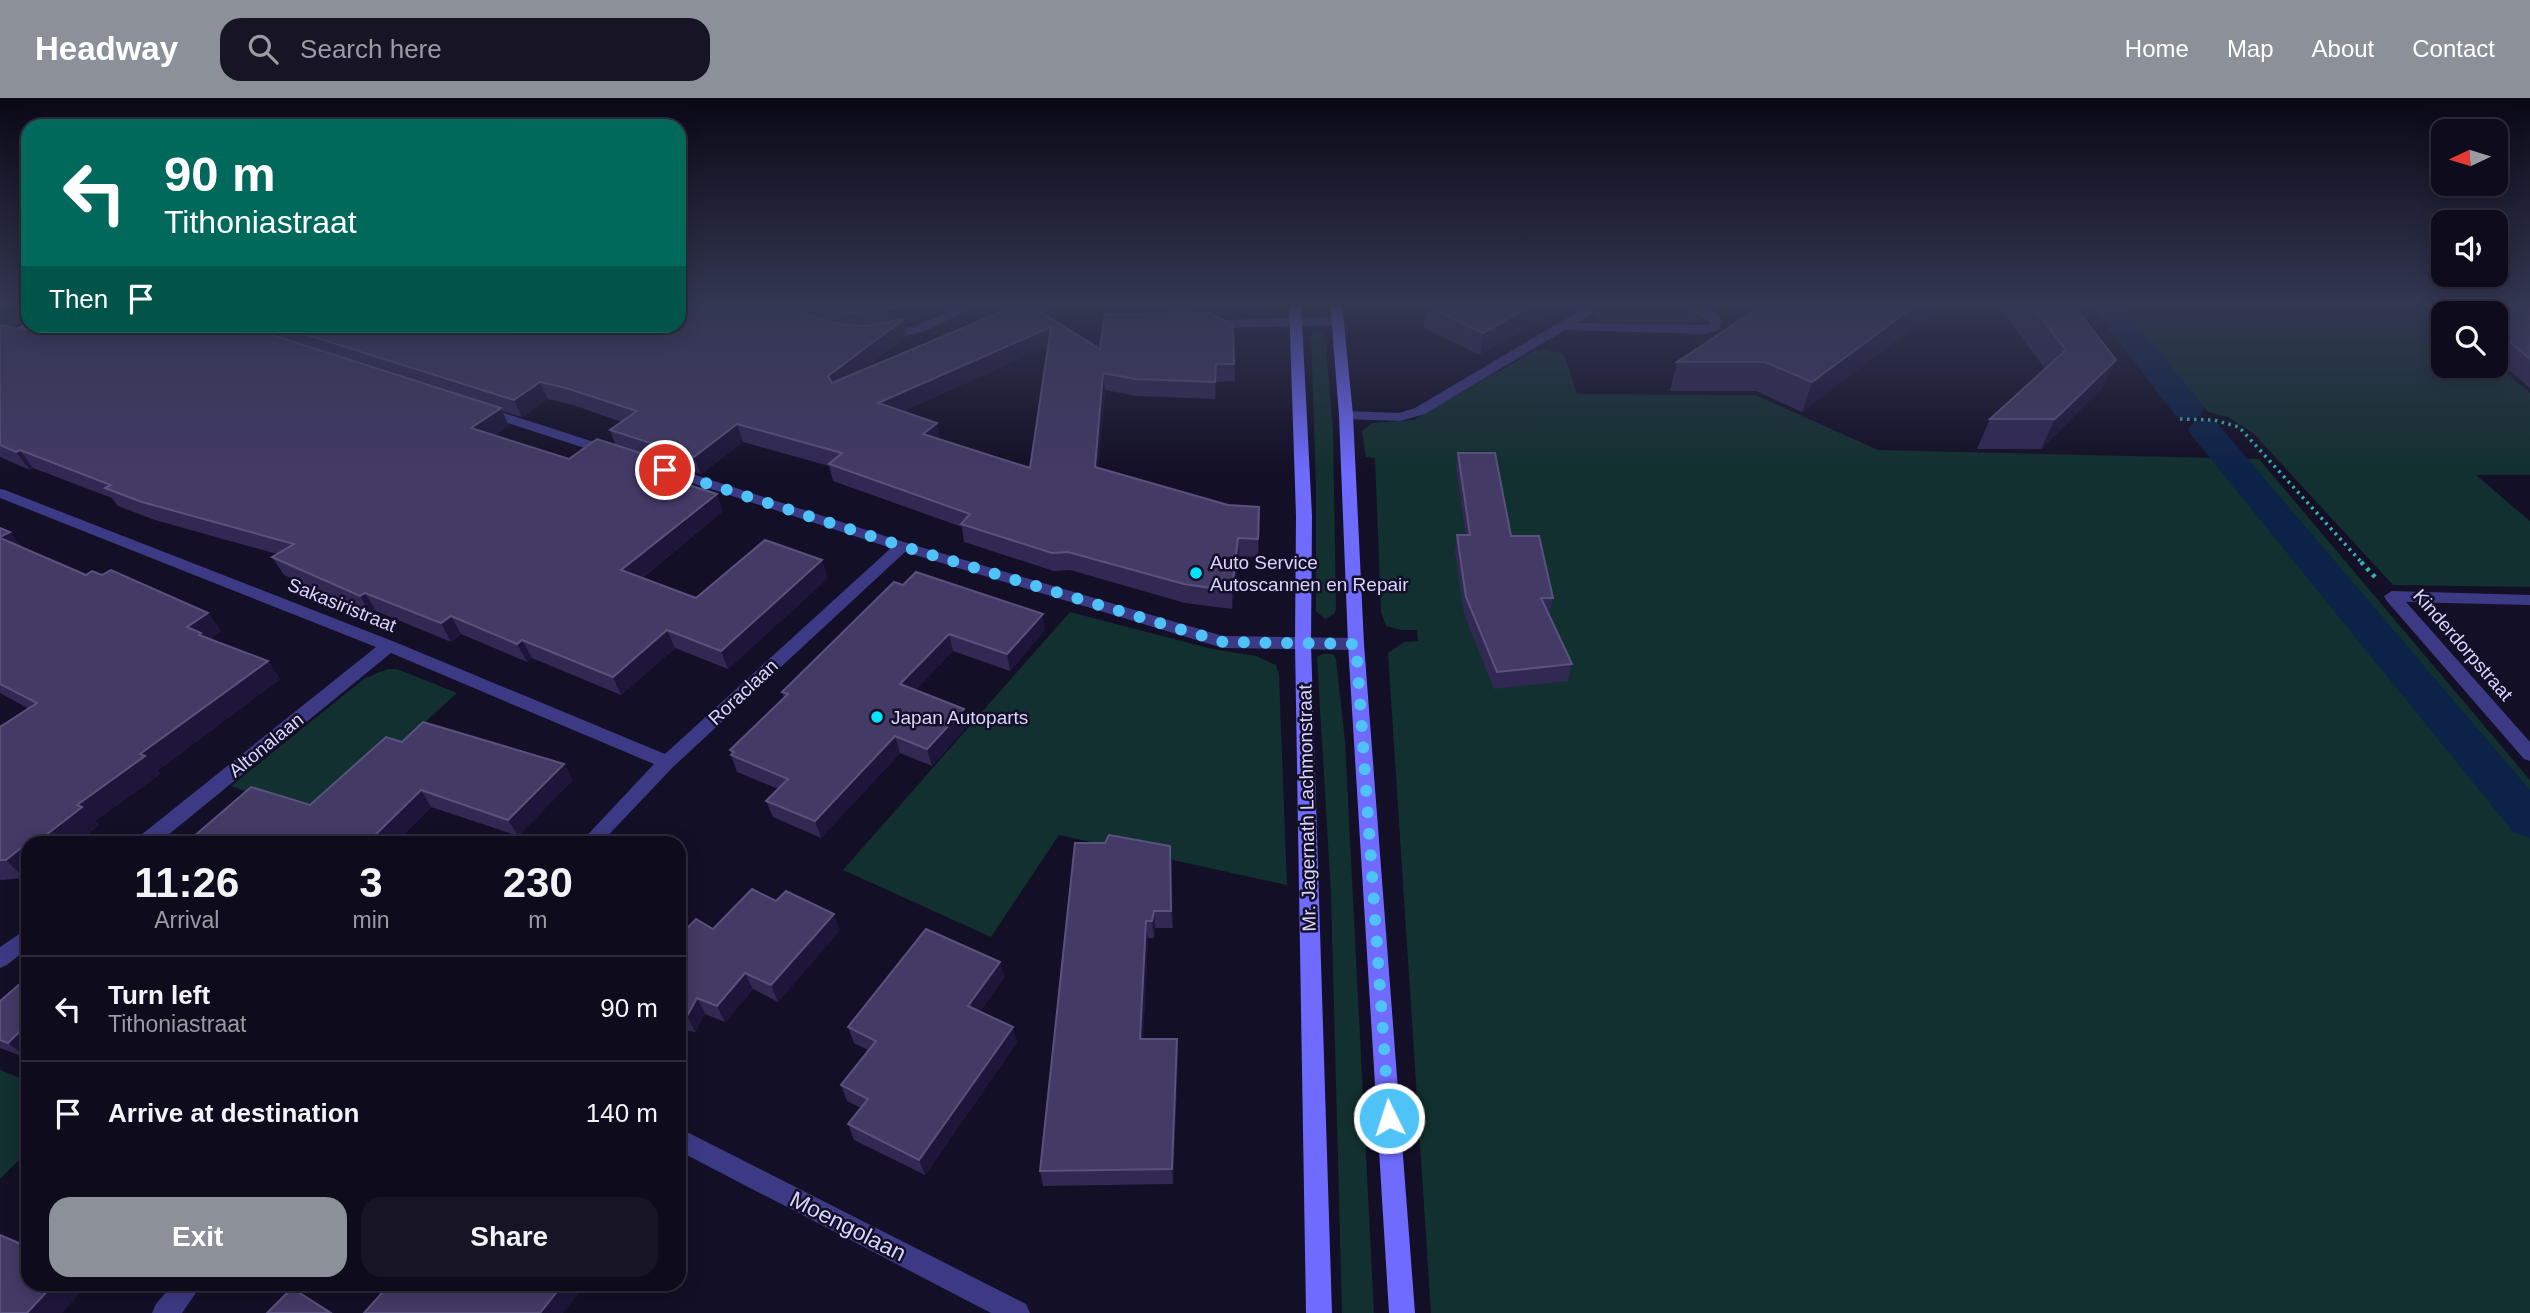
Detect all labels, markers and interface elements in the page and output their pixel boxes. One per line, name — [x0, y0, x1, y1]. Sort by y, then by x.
search box — [220, 18, 710, 81]
text: Headway — [35, 30, 178, 67]
icon: search — [244, 30, 282, 68]
text: Search here — [300, 34, 442, 64]
text: Home — [2125, 35, 2189, 62]
text: Map — [2227, 35, 2274, 62]
text: About — [2312, 35, 2374, 62]
text: Contact — [2412, 35, 2495, 62]
north arrow — [2431, 119, 2508, 196]
map controls — [2431, 119, 2508, 378]
icon: left — [49, 147, 140, 238]
text: 90 m — [164, 147, 276, 201]
text: Tithoniastraat — [164, 204, 357, 240]
button: sound — [2431, 210, 2508, 287]
icon: arrive — [122, 280, 160, 318]
text: Then — [49, 284, 108, 314]
button: search — [2431, 301, 2508, 378]
pin — [635, 440, 695, 500]
icon: arrive — [646, 451, 684, 489]
place label: Auto Service Autoscannen en Repair — [1210, 552, 1409, 595]
marker: Auto Service Autoscannen en Repair — [1188, 565, 1204, 581]
street label: Sakasiristraat — [285, 574, 400, 637]
street label: Kinderdorpstraat — [2409, 585, 2517, 705]
street label: Roraclaan — [704, 655, 782, 729]
street label: Mr. Jagernath Lachmonstraat — [1294, 684, 1320, 932]
place label: Japan Autoparts — [891, 707, 1028, 728]
street label: Altonalaan — [224, 709, 308, 781]
marker: Japan Autoparts — [869, 709, 885, 725]
text: 11:26 — [134, 859, 239, 906]
text: 3 — [359, 859, 383, 906]
text: 230 — [503, 859, 573, 906]
text: Arrival — [154, 907, 219, 933]
text: min — [352, 907, 390, 933]
text: m — [528, 907, 547, 933]
text: Turn left — [108, 980, 210, 1010]
icon: left — [49, 990, 87, 1028]
text: 90 m — [600, 993, 658, 1023]
text: Tithoniastraat — [108, 1011, 247, 1037]
position arrow — [1352, 1081, 1426, 1155]
icon: arrive — [49, 1095, 87, 1133]
text: Arrive at destination — [108, 1098, 359, 1128]
text: 140 m — [586, 1098, 658, 1128]
street label: Moengolaan — [786, 1186, 910, 1266]
button: Exit — [49, 1197, 347, 1277]
button: Share — [361, 1197, 658, 1277]

